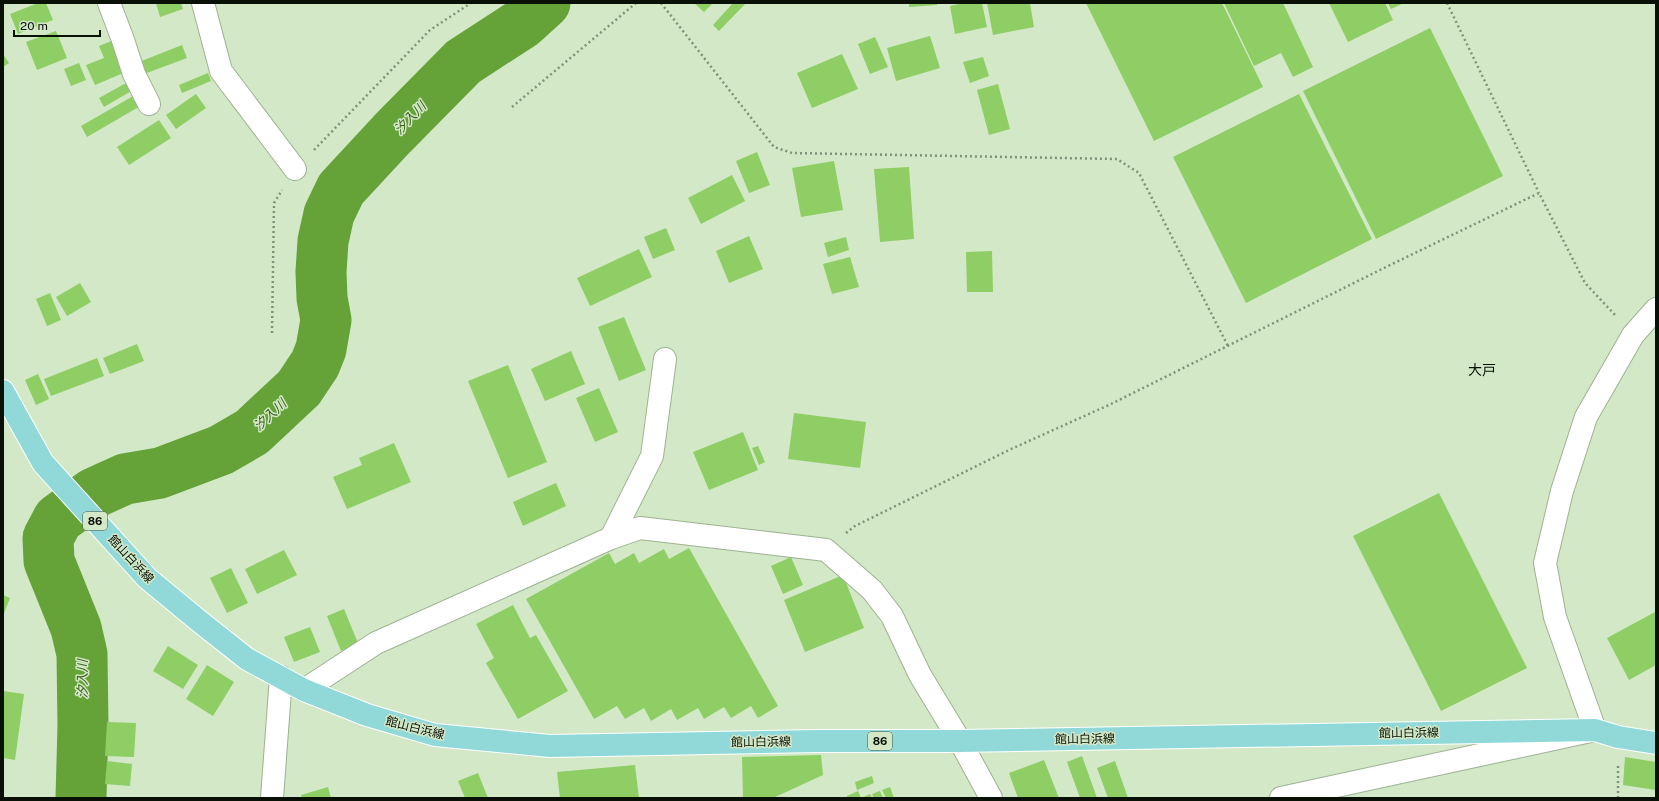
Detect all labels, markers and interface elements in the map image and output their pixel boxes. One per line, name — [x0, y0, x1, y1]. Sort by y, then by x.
scale bar — [14, 12, 100, 38]
text: 20 m — [20, 19, 48, 33]
water label: 汐入川 — [391, 97, 430, 137]
district label: 大戸 — [1468, 362, 1496, 378]
water label: 汐入川 — [251, 395, 291, 434]
road number: 86 — [83, 512, 107, 530]
street label: 館山白浜線 — [105, 532, 157, 586]
water label: 汐入川 — [75, 658, 90, 699]
street label: 館山白浜線 — [384, 714, 446, 742]
street label: 館山白浜線 — [1379, 725, 1439, 741]
street label: 館山白浜線 — [1055, 731, 1115, 747]
road number: 86 — [868, 732, 892, 750]
street label: 館山白浜線 — [731, 734, 791, 750]

